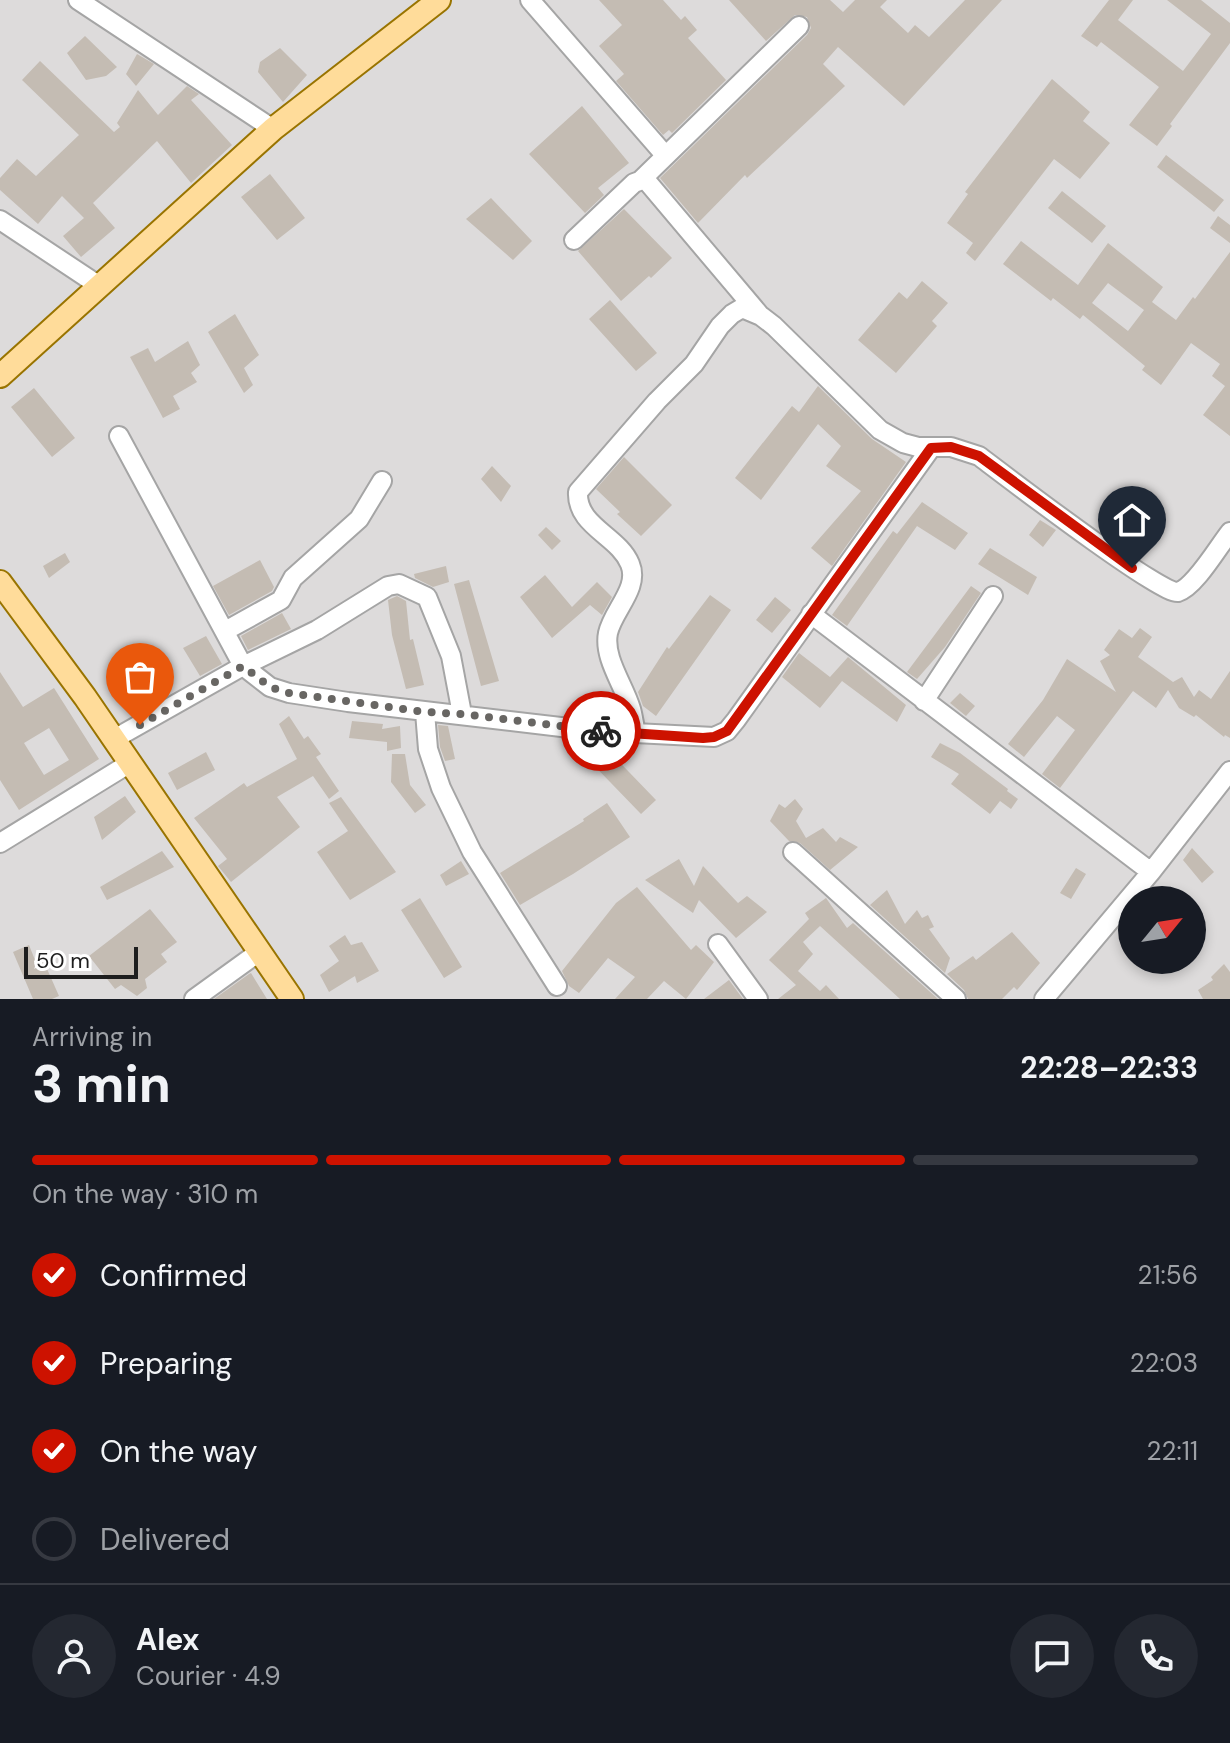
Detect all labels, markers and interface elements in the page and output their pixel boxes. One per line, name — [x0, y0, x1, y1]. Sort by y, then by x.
pin — [1098, 486, 1166, 568]
icon: home — [1110, 498, 1154, 542]
pin — [106, 643, 174, 725]
icon: bag — [118, 655, 162, 699]
courier — [561, 691, 641, 771]
icon: bike — [579, 709, 623, 753]
north arrow — [1118, 886, 1206, 974]
map controls — [1118, 886, 1206, 974]
scale bar — [24, 943, 138, 979]
text: 50 m — [36, 946, 90, 975]
text: Arriving in — [32, 1020, 152, 1054]
text: 22:28–22:33 — [1020, 1048, 1198, 1087]
text: 3 min — [32, 1050, 171, 1118]
text: On the way · 310 m — [32, 1177, 258, 1211]
icon: check — [32, 1253, 76, 1297]
text: Confirmed — [100, 1256, 247, 1295]
text: 21:56 — [1137, 1258, 1198, 1292]
icon: check — [32, 1341, 76, 1385]
text: Preparing — [100, 1344, 232, 1383]
text: 22:03 — [1130, 1346, 1198, 1380]
icon: check — [32, 1429, 76, 1473]
text: On the way — [100, 1432, 257, 1471]
text: 22:11 — [1147, 1434, 1198, 1468]
text: Delivered — [100, 1520, 230, 1559]
button: person — [32, 1614, 116, 1698]
button: chat — [1010, 1614, 1094, 1698]
button: phone — [1114, 1614, 1198, 1698]
text: Alex — [136, 1620, 199, 1659]
text: Courier · 4.9 — [136, 1659, 281, 1693]

